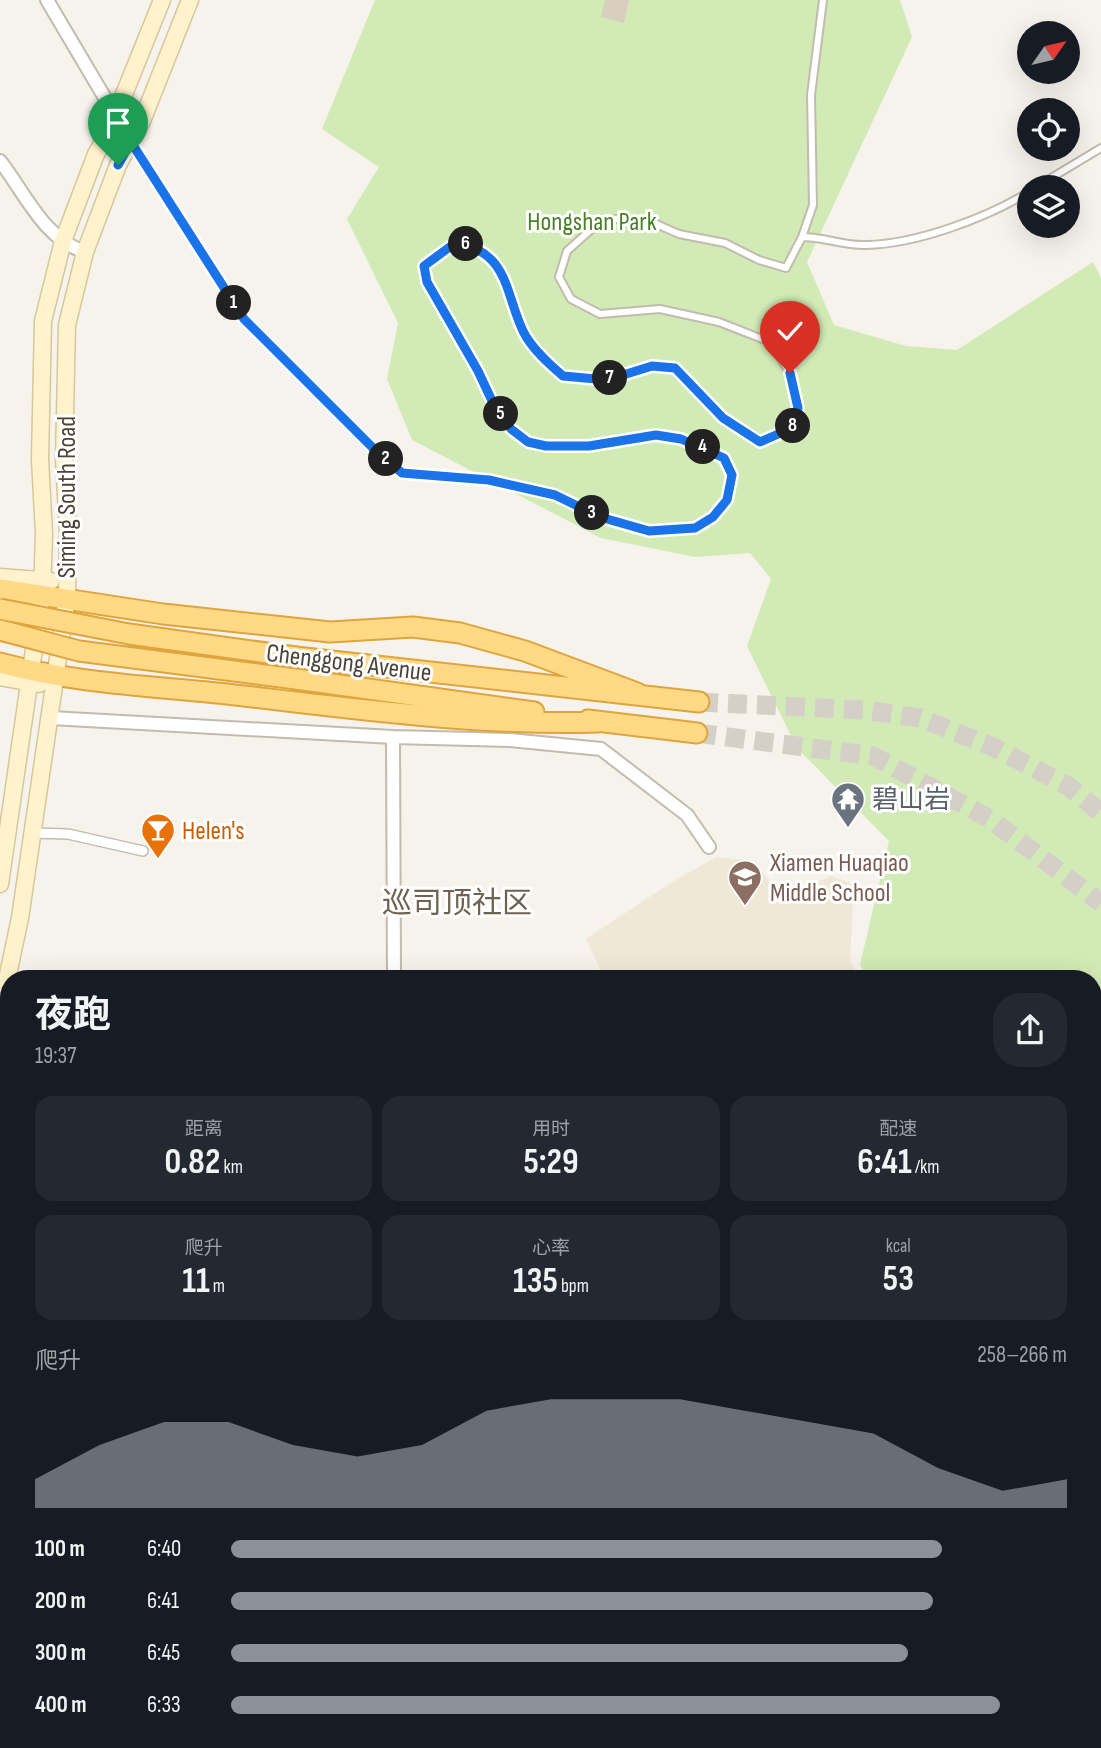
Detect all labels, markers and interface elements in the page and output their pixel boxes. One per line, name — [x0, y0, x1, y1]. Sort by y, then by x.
north arrow — [1017, 21, 1080, 84]
map controls — [1017, 21, 1080, 238]
pin — [88, 93, 148, 165]
button: locate — [1017, 98, 1080, 161]
icon: arrive — [99, 104, 137, 142]
button: layers — [1017, 175, 1080, 238]
park label: Hongshan Park — [527, 207, 657, 238]
pin: 6 — [448, 226, 484, 262]
text: 6 — [461, 232, 470, 255]
pin: 1 — [216, 286, 252, 320]
text: 1 — [230, 291, 237, 314]
pin — [760, 301, 820, 373]
icon: check — [771, 312, 809, 350]
pin: 7 — [592, 360, 628, 396]
text: 7 — [605, 366, 614, 389]
pin: 5 — [484, 396, 518, 432]
text: 5 — [496, 402, 505, 425]
pin: 8 — [776, 408, 810, 444]
text: 8 — [788, 414, 797, 437]
street label: Siming South Road — [52, 416, 83, 578]
pin: 4 — [686, 430, 720, 464]
text: 4 — [698, 435, 707, 458]
pin: 2 — [368, 442, 404, 476]
text: 2 — [381, 447, 390, 470]
pin: 3 — [574, 496, 610, 530]
text: 3 — [587, 501, 596, 524]
street label: Chenggong Avenue — [265, 638, 433, 689]
temple icon: 碧山岩 — [829, 780, 867, 829]
place label: 碧山岩 — [872, 785, 950, 816]
bar icon: Helen's — [139, 811, 177, 860]
place label: Helen's — [182, 816, 245, 847]
place label: Xiamen Huaqiao Middle School — [769, 848, 909, 909]
school or university icon: Xiamen Huaqiao Middle School — [726, 858, 764, 907]
district label: 巡司顶社区 — [382, 886, 532, 922]
text: 夜跑 — [35, 993, 111, 1038]
button: share — [993, 993, 1067, 1067]
text: 19:37 — [35, 1042, 76, 1070]
text: 距离 — [185, 1118, 223, 1141]
text: 用时 — [532, 1118, 570, 1141]
text: 配速 — [879, 1118, 917, 1141]
text: 0.82 — [164, 1141, 220, 1184]
text: 5:29 — [523, 1141, 579, 1184]
text: 6:41 — [857, 1141, 912, 1184]
text: km — [220, 1156, 243, 1179]
text: /km — [912, 1156, 939, 1179]
text: kcal — [886, 1235, 911, 1258]
text: 爬升 — [185, 1237, 223, 1260]
text: 心率 — [532, 1237, 570, 1260]
text: 53 — [883, 1258, 914, 1301]
text: 11 — [182, 1260, 210, 1303]
text: 135 — [513, 1260, 558, 1303]
text: m — [210, 1275, 225, 1298]
text: bpm — [558, 1275, 589, 1298]
text: 258–266 m — [977, 1341, 1067, 1369]
text: 爬升 — [35, 1347, 81, 1375]
text: 100 m — [35, 1535, 85, 1563]
text: 6:40 — [147, 1535, 181, 1563]
text: 200 m — [35, 1587, 86, 1615]
text: 6:41 — [147, 1587, 179, 1615]
text: 300 m — [35, 1639, 86, 1667]
text: 6:45 — [147, 1639, 180, 1667]
text: 400 m — [35, 1691, 86, 1719]
text: 6:33 — [147, 1691, 181, 1719]

